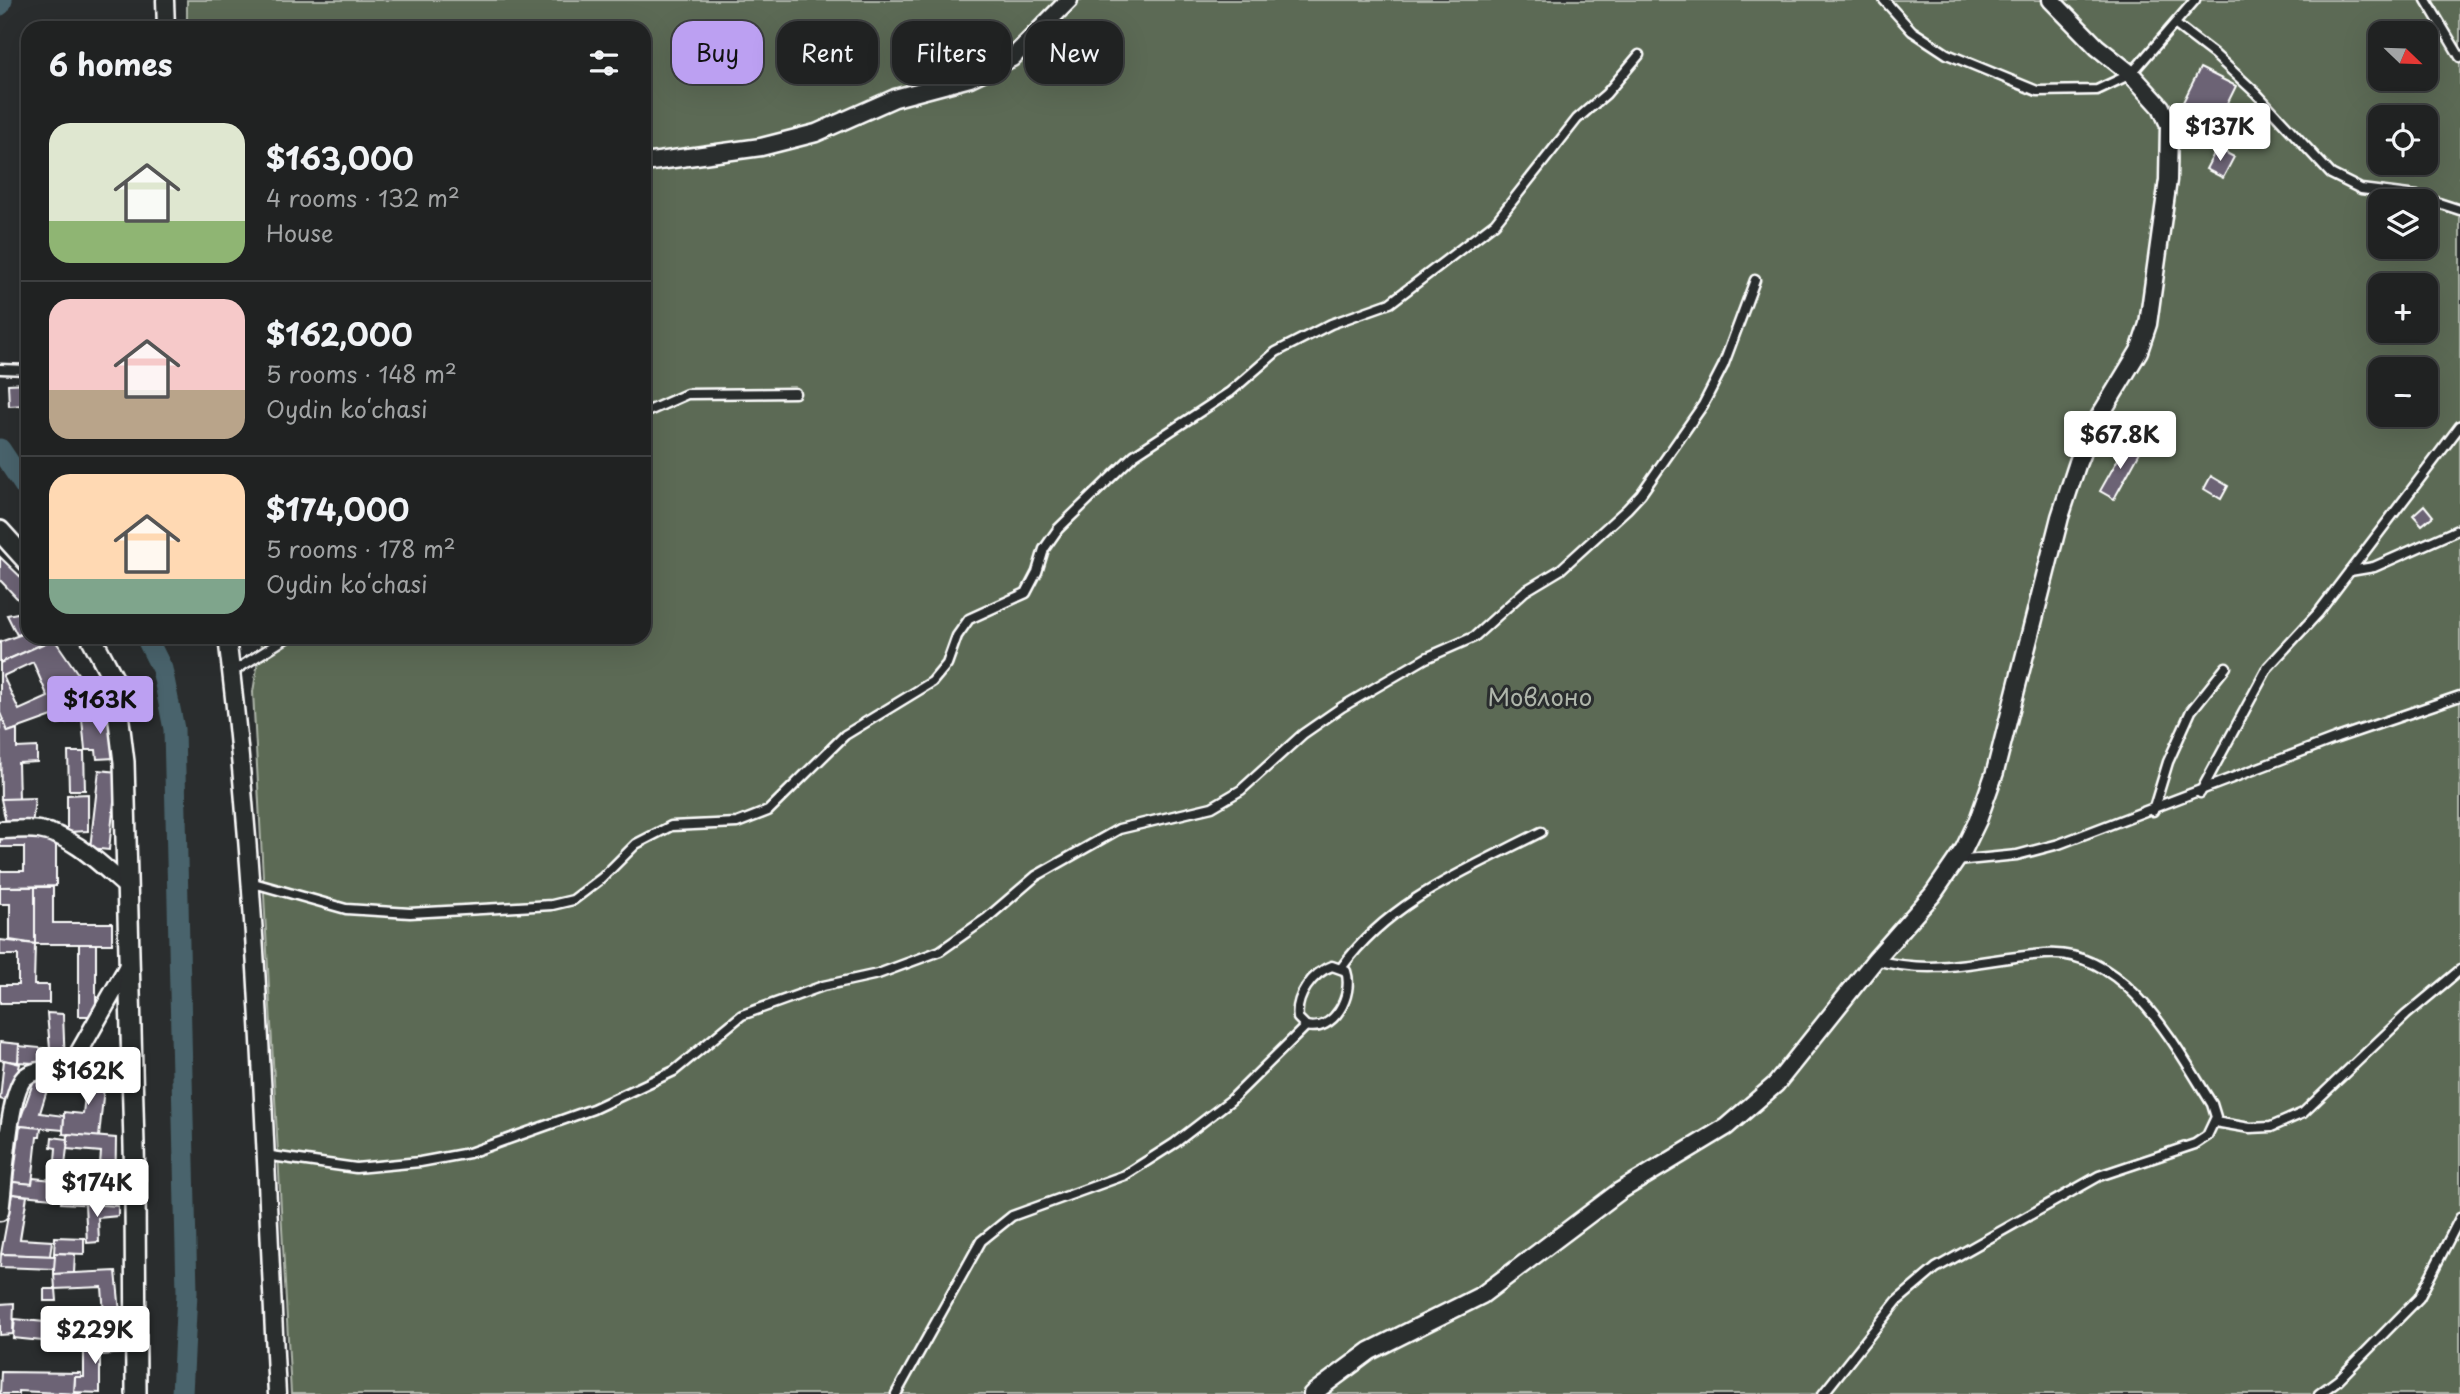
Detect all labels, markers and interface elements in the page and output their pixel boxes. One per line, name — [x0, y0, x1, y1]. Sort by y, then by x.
chip: Buy — [672, 21, 763, 84]
chip: Rent — [777, 21, 878, 84]
chip: Filters — [892, 21, 1011, 84]
chip: New — [1025, 21, 1123, 84]
north arrow — [2368, 21, 2438, 91]
map controls — [2368, 21, 2438, 427]
text: 6 homes — [49, 41, 172, 86]
icon: filters — [585, 44, 623, 82]
pin: $137K — [2171, 104, 2269, 163]
button: locate — [2368, 105, 2438, 175]
text: $137K — [2185, 108, 2255, 143]
text: $163,000 — [266, 135, 414, 180]
icon: home — [105, 151, 189, 235]
text: 4 rooms · 132 m² — [266, 180, 460, 215]
button: layers — [2368, 189, 2438, 259]
text: House — [266, 215, 333, 250]
button: + — [2368, 273, 2438, 343]
text: $162,000 — [266, 311, 413, 356]
icon: home — [105, 327, 189, 411]
text: 5 rooms · 148 m² — [266, 356, 457, 391]
button: − — [2368, 357, 2438, 427]
text: Oydin koʻchasi — [266, 391, 428, 426]
pin: $67.8K — [2063, 412, 2177, 471]
text: $67.8K — [2080, 416, 2160, 451]
text: $174,000 — [266, 486, 409, 531]
icon: home — [105, 502, 189, 586]
text: 5 rooms · 178 m² — [266, 531, 456, 566]
text: Oydin koʻchasi — [266, 566, 428, 601]
pin: $163K — [51, 676, 149, 736]
park label: Мовлоно — [1488, 678, 1592, 714]
text: $163K — [63, 681, 137, 716]
pin: $162K — [39, 1048, 137, 1107]
text: $162K — [52, 1052, 124, 1087]
pin: $174K — [48, 1160, 146, 1219]
text: $174K — [62, 1164, 132, 1199]
pin: $229K — [46, 1306, 144, 1366]
text: $229K — [57, 1311, 133, 1346]

